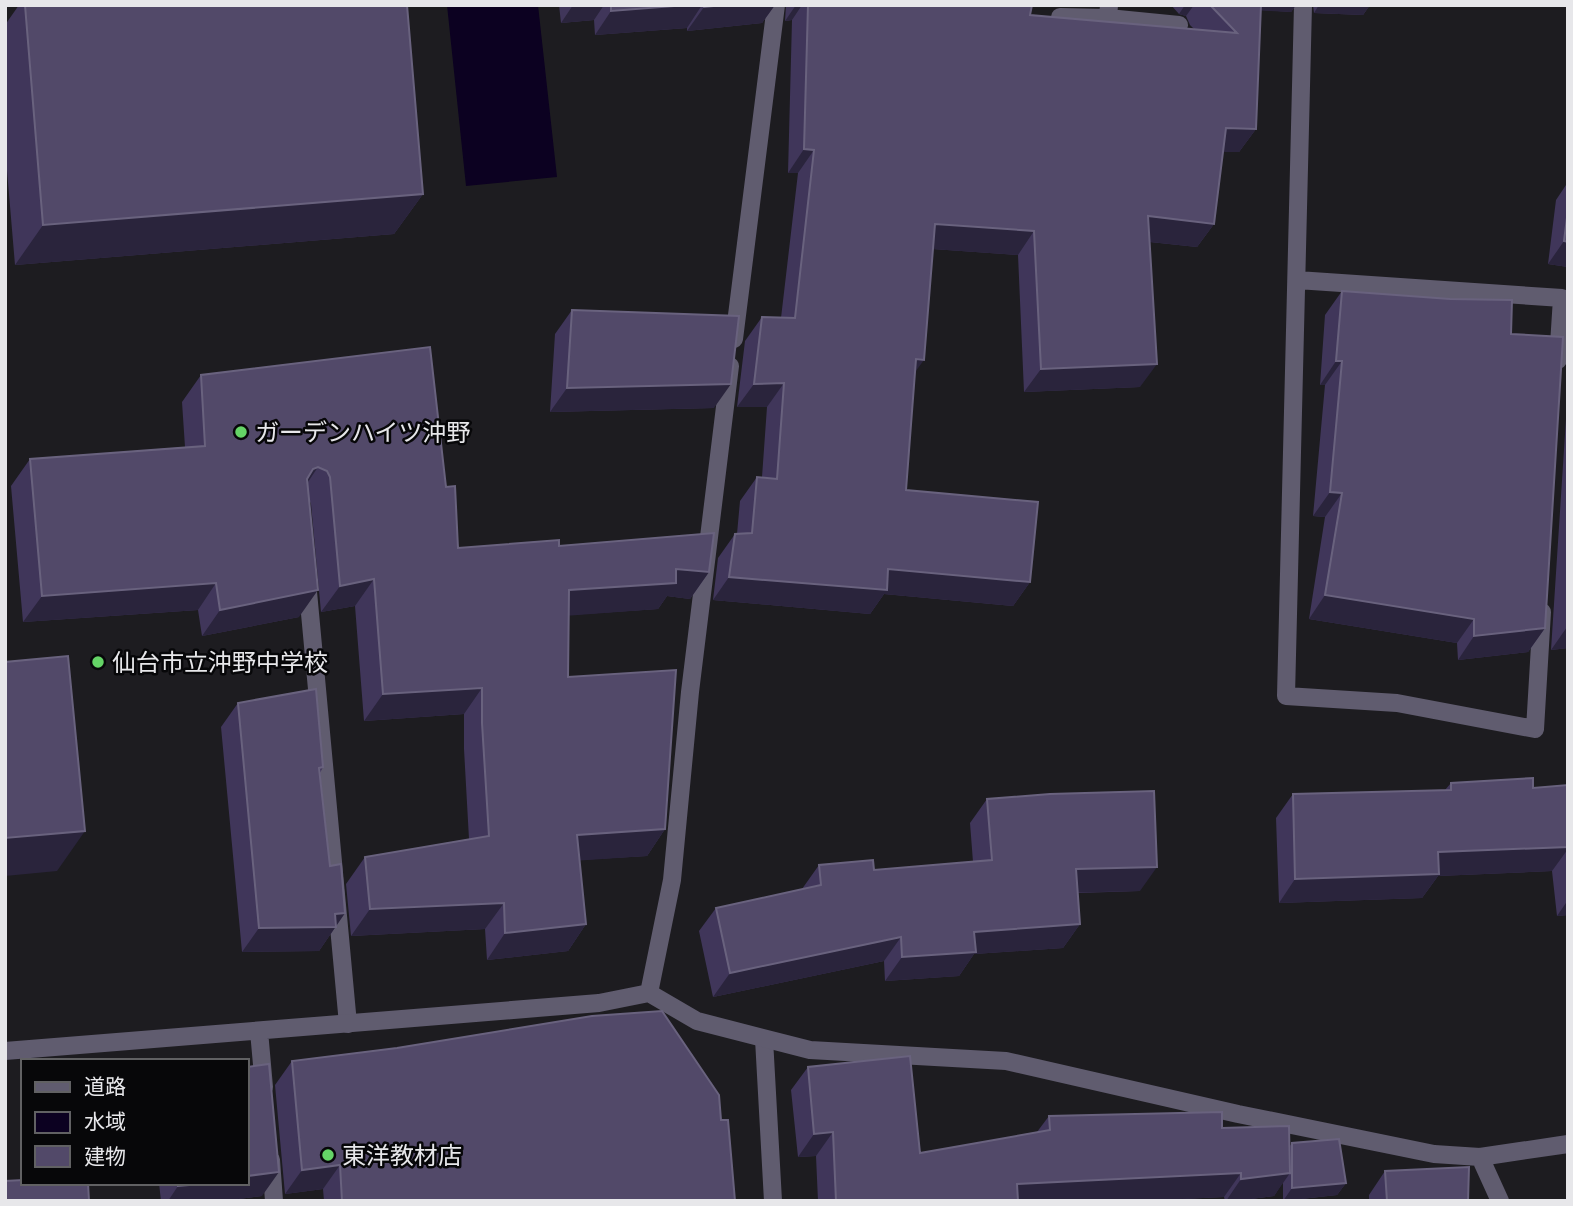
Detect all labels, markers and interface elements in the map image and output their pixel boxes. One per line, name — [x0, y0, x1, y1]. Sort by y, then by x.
place label: ガーデンハイツ沖野 — [255, 419, 471, 446]
marker: ガーデンハイツ沖野 — [233, 424, 249, 440]
place label: 仙台市立沖野中学校 — [112, 649, 328, 676]
marker: 仙台市立沖野中学校 — [90, 654, 106, 670]
legend — [21, 1059, 248, 1185]
text: 道路 — [84, 1074, 126, 1098]
text: 水域 — [84, 1109, 126, 1133]
place label: 東洋教材店 — [342, 1142, 462, 1169]
text: 建物 — [84, 1144, 126, 1168]
marker: 東洋教材店 — [320, 1147, 336, 1163]

